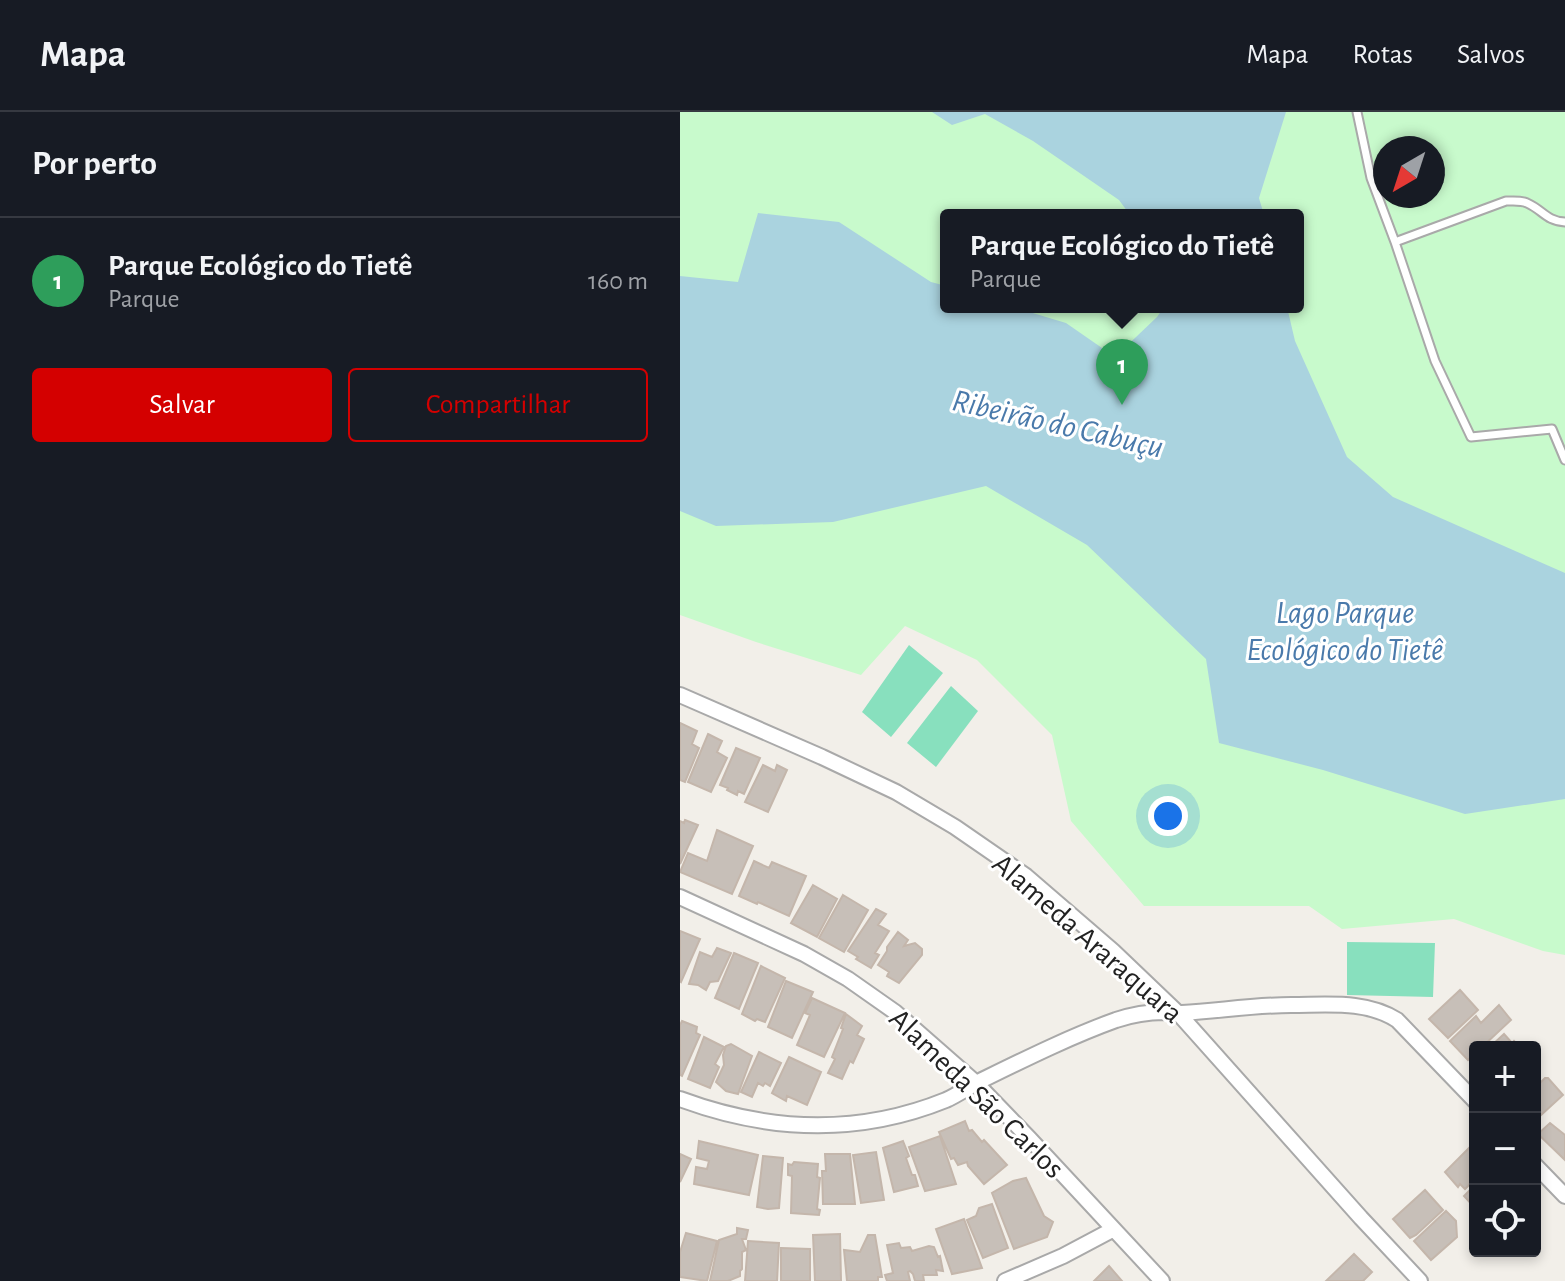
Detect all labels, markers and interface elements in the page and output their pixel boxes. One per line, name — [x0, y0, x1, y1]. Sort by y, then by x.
text: Mapa — [40, 36, 126, 74]
text: Mapa — [1247, 41, 1308, 69]
text: Rotas — [1352, 41, 1413, 69]
text: Salvos — [1457, 41, 1525, 69]
north arrow — [1373, 136, 1445, 208]
text: Por perto — [32, 147, 157, 181]
popup — [940, 209, 1304, 313]
text: Parque Ecológico do Tietê — [970, 231, 1274, 261]
text: Parque Ecológico do Tietê — [108, 251, 412, 281]
text: Parque — [970, 266, 1041, 292]
text: 1 — [53, 268, 63, 294]
text: 160 m — [588, 268, 648, 294]
text: Parque — [108, 286, 179, 312]
pin: 1 — [1096, 339, 1148, 405]
button: Salvar — [32, 368, 332, 442]
button: Compartilhar — [348, 368, 648, 442]
water label: Ribeirão do Cabuçu — [949, 384, 1166, 464]
water label: Lago Parque Ecológico do Tietê — [1247, 597, 1444, 666]
your location — [1148, 796, 1188, 836]
street label: Alameda Araraquara — [987, 848, 1188, 1029]
street label: Alameda São Carlos — [883, 1003, 1069, 1184]
map controls — [1469, 1041, 1541, 1257]
button: + — [1469, 1041, 1541, 1113]
button: − — [1469, 1113, 1541, 1185]
button: locate — [1469, 1185, 1541, 1257]

